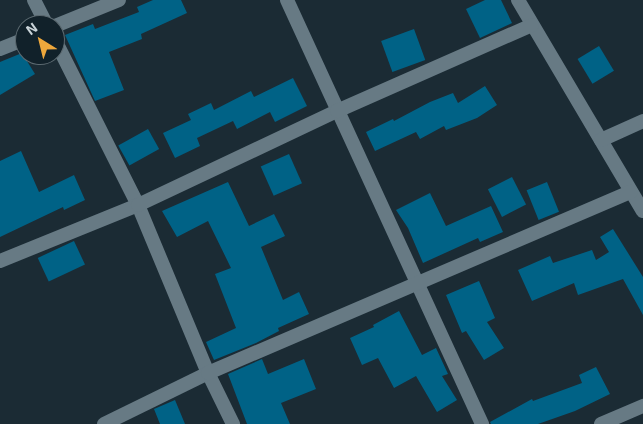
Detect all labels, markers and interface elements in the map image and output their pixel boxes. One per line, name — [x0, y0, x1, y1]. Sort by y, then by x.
north arrow — [15, 15, 65, 65]
text: N — [22, 18, 41, 38]

